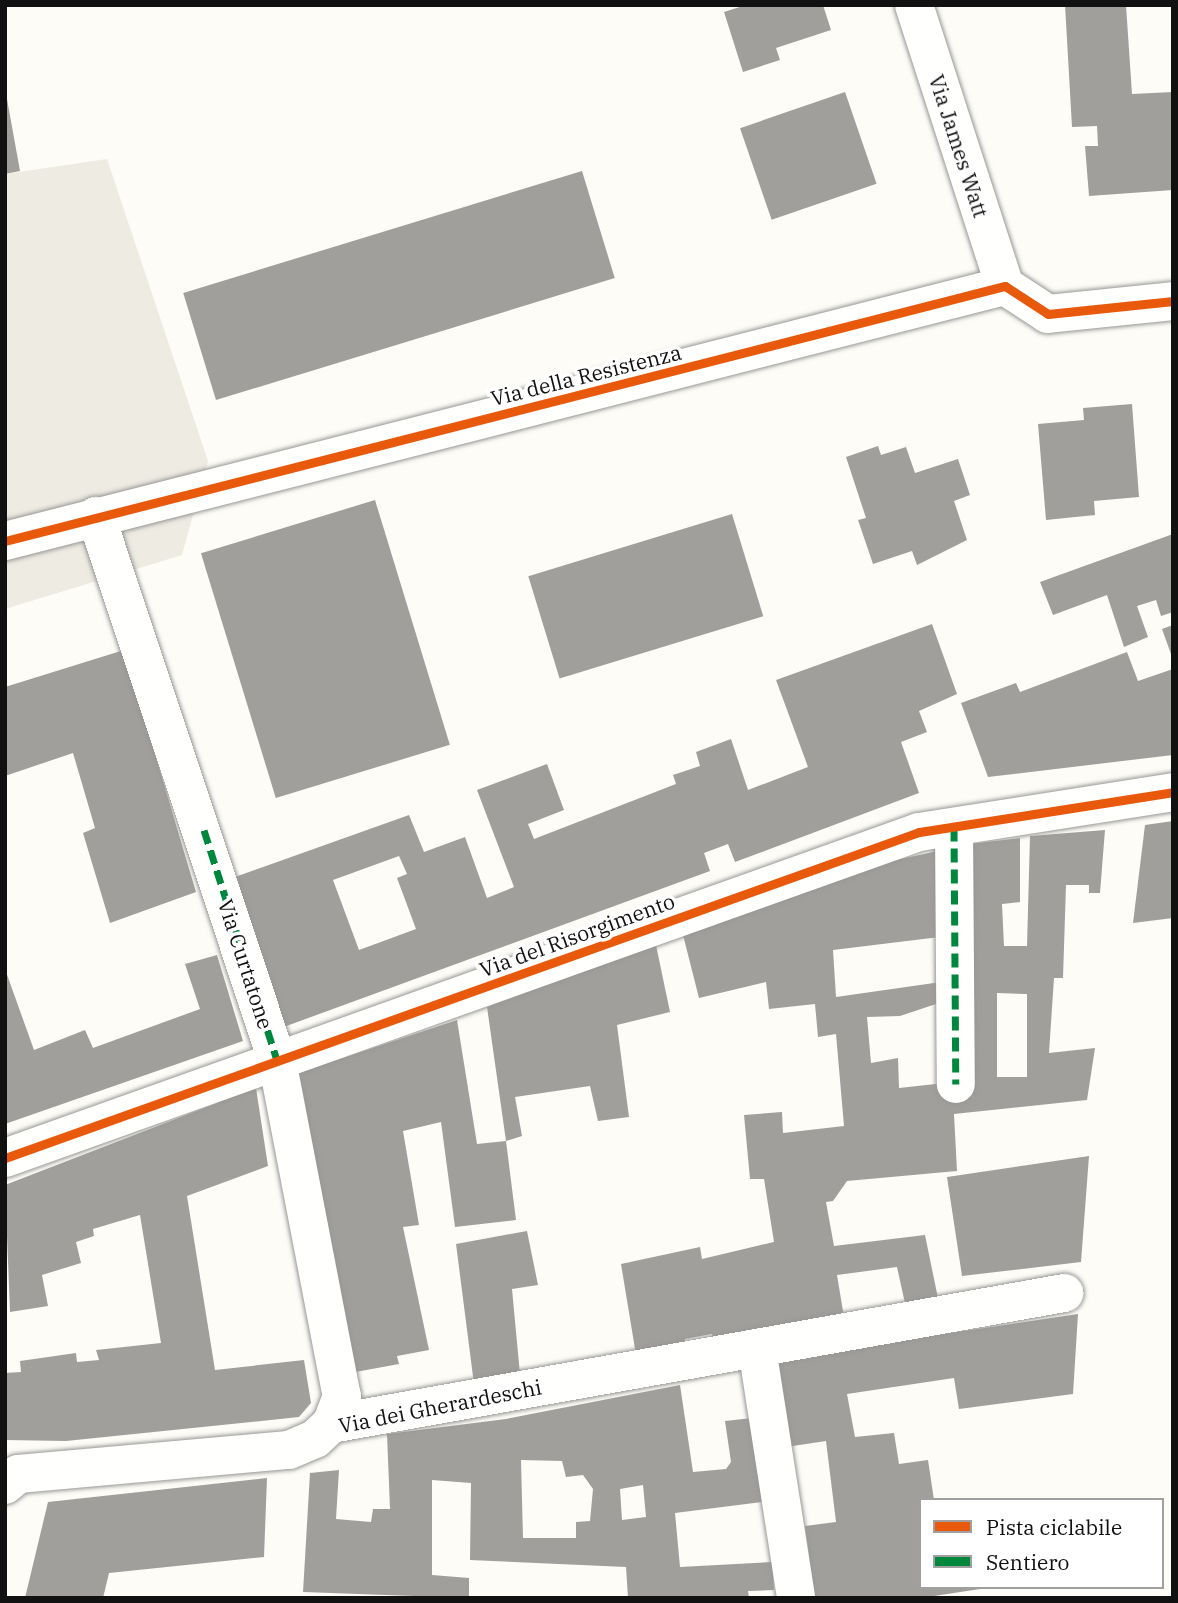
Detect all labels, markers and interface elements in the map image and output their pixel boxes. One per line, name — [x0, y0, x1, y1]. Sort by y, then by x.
street label: Via James Watt — [924, 71, 994, 221]
street label: Via della Resistenza — [488, 339, 684, 411]
street label: Via del Risorgimento — [476, 888, 678, 982]
street label: Via Curtatone — [213, 896, 279, 1032]
street label: Via dei Gherardeschi — [336, 1374, 544, 1438]
legend — [919, 1498, 1164, 1589]
text: Pista ciclabile — [986, 1513, 1122, 1541]
text: Sentiero — [986, 1548, 1069, 1576]

